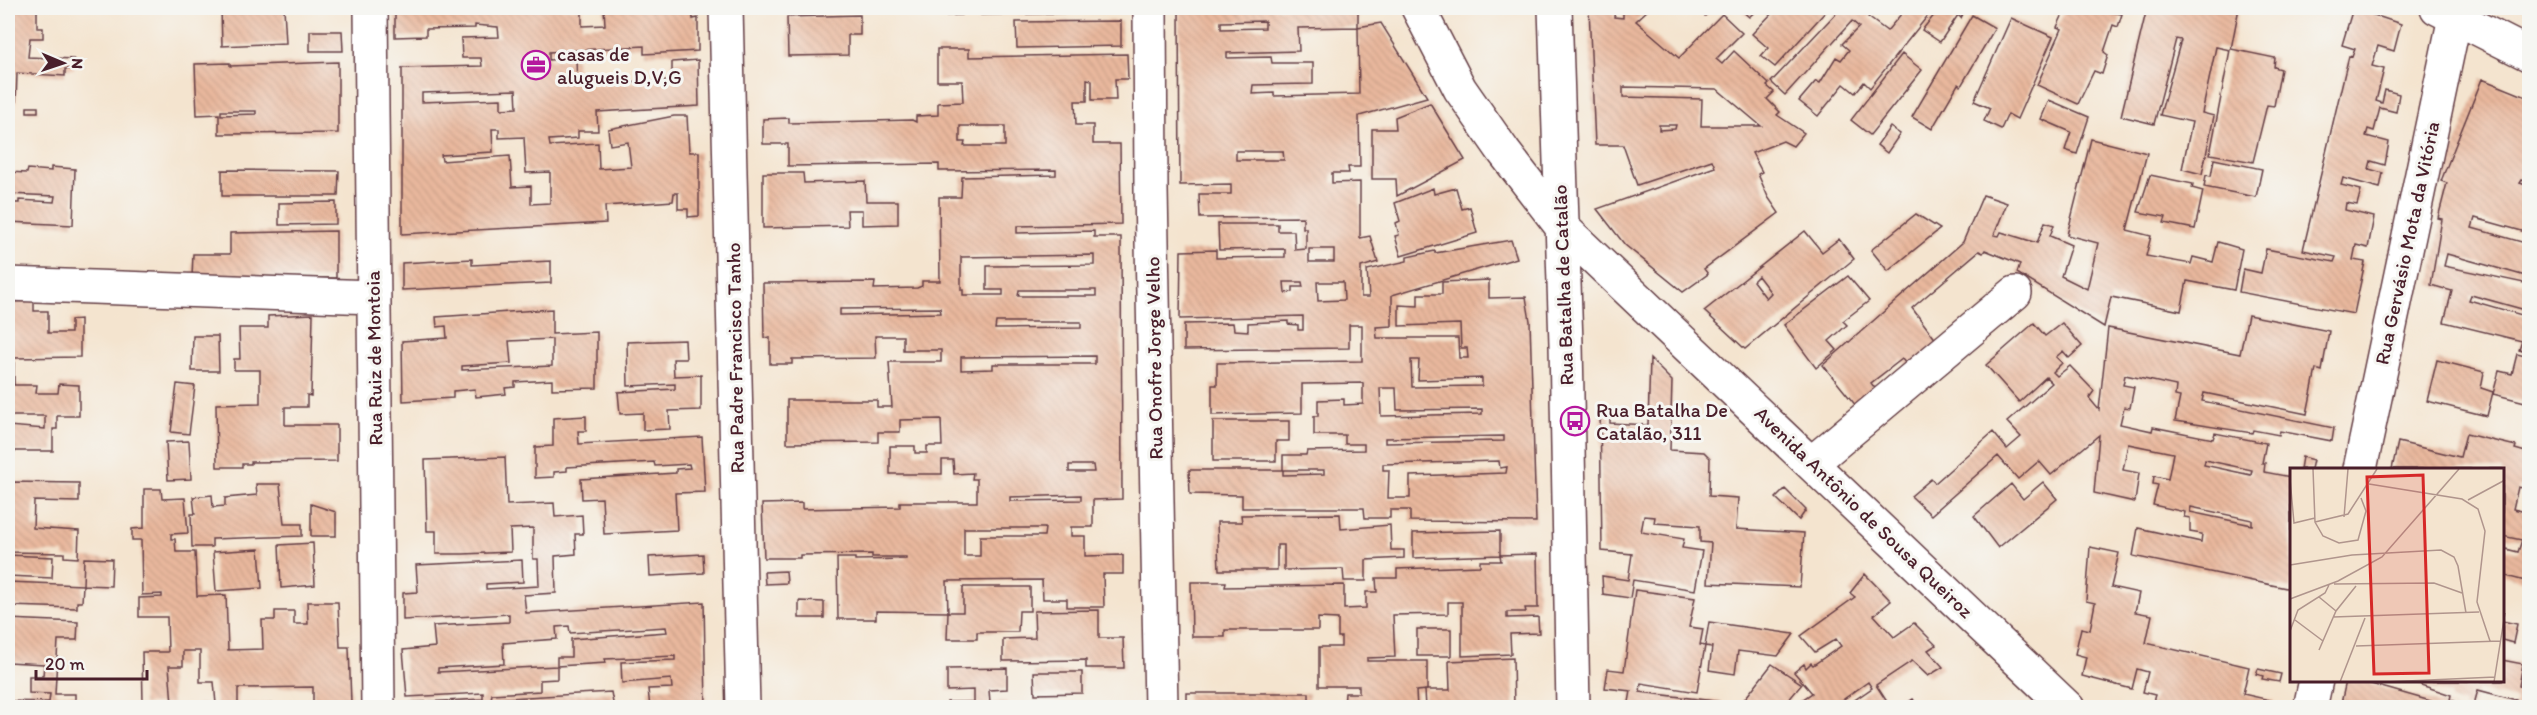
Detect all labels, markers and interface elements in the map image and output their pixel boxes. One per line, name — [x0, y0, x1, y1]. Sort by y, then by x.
north arrow — [33, 33, 93, 93]
place label: casas de alugueis D,V,G — [557, 42, 682, 89]
office icon: casas de alugueis D,V,G — [520, 49, 552, 81]
text: N — [68, 58, 87, 69]
street label: Rua Gervásio Mota da Vitória — [2369, 119, 2445, 367]
street label: Rua Batalha de Catalão — [1547, 184, 1579, 386]
street label: Rua Padre Francisco Tanho — [721, 242, 749, 474]
street label: Rua Onofre Jorge Velho — [1140, 256, 1168, 460]
street label: Rua Ruiz de Montoia — [360, 270, 388, 446]
place label: Rua Batalha De Catalão, 311 — [1596, 398, 1728, 445]
street label: Avenida Antônio de Sousa Queiroz — [1750, 401, 1978, 623]
bus stop icon: Rua Batalha De Catalão, 311 — [1559, 405, 1591, 437]
inset map — [2290, 468, 2504, 682]
scale bar — [36, 643, 147, 681]
text: 20 m — [45, 653, 85, 675]

